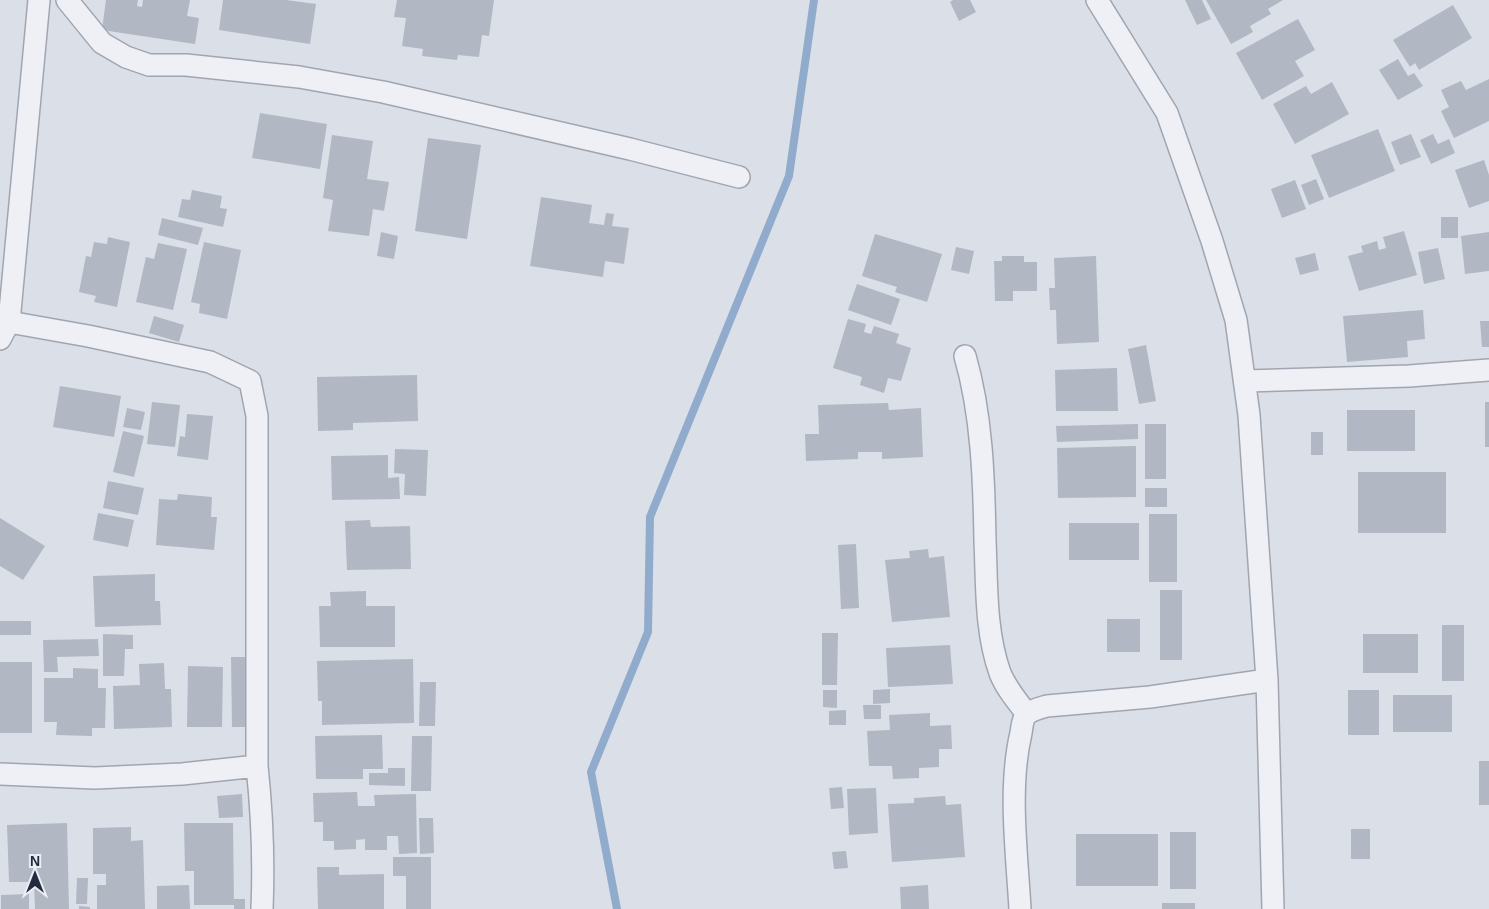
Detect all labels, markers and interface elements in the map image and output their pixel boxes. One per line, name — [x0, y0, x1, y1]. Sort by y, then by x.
north arrow — [10, 849, 60, 899]
text: N — [30, 853, 40, 869]

